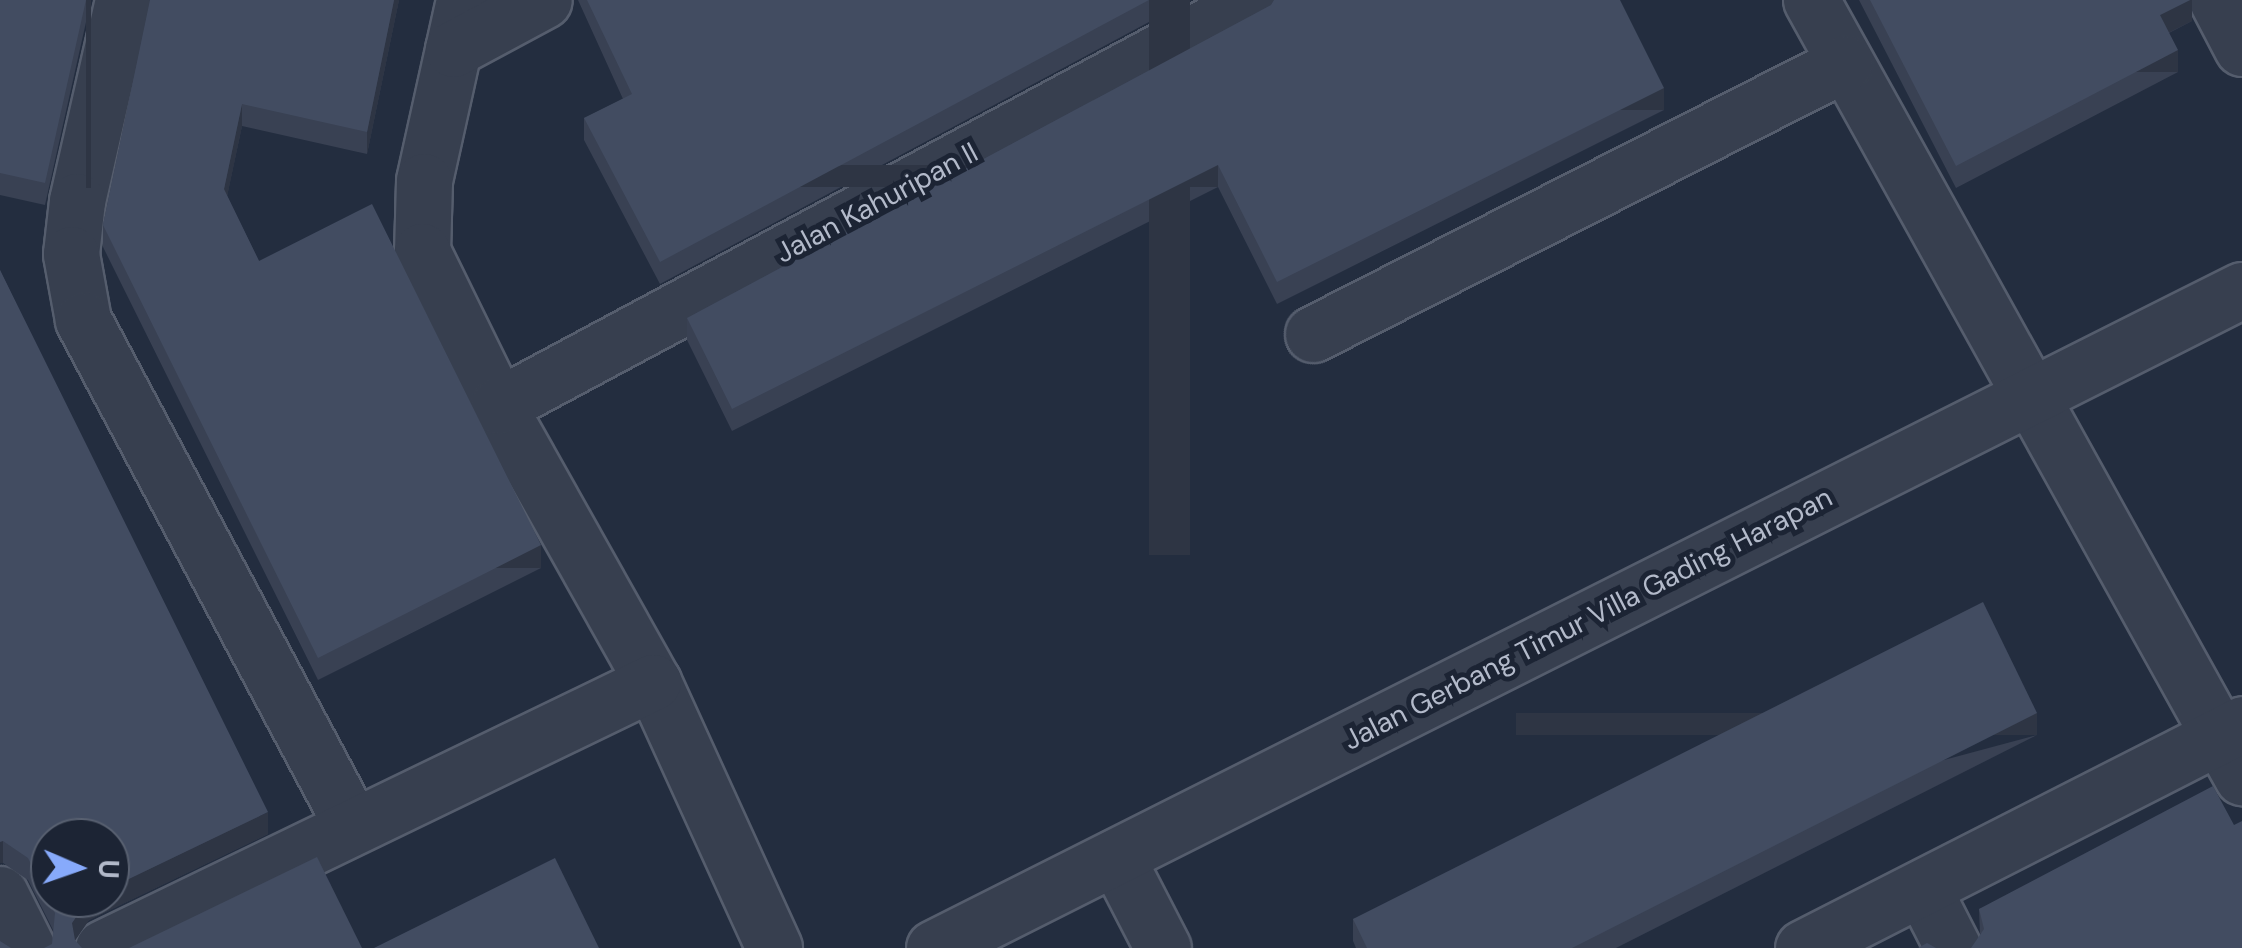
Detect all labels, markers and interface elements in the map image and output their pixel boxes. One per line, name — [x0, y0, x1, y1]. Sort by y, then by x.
street label: Jalan Kahuripan II — [770, 136, 984, 270]
street label: Jalan Gerbang Timur Villa Gading Harapan — [1338, 481, 1838, 757]
north arrow — [30, 818, 130, 918]
text: U — [90, 859, 127, 879]

